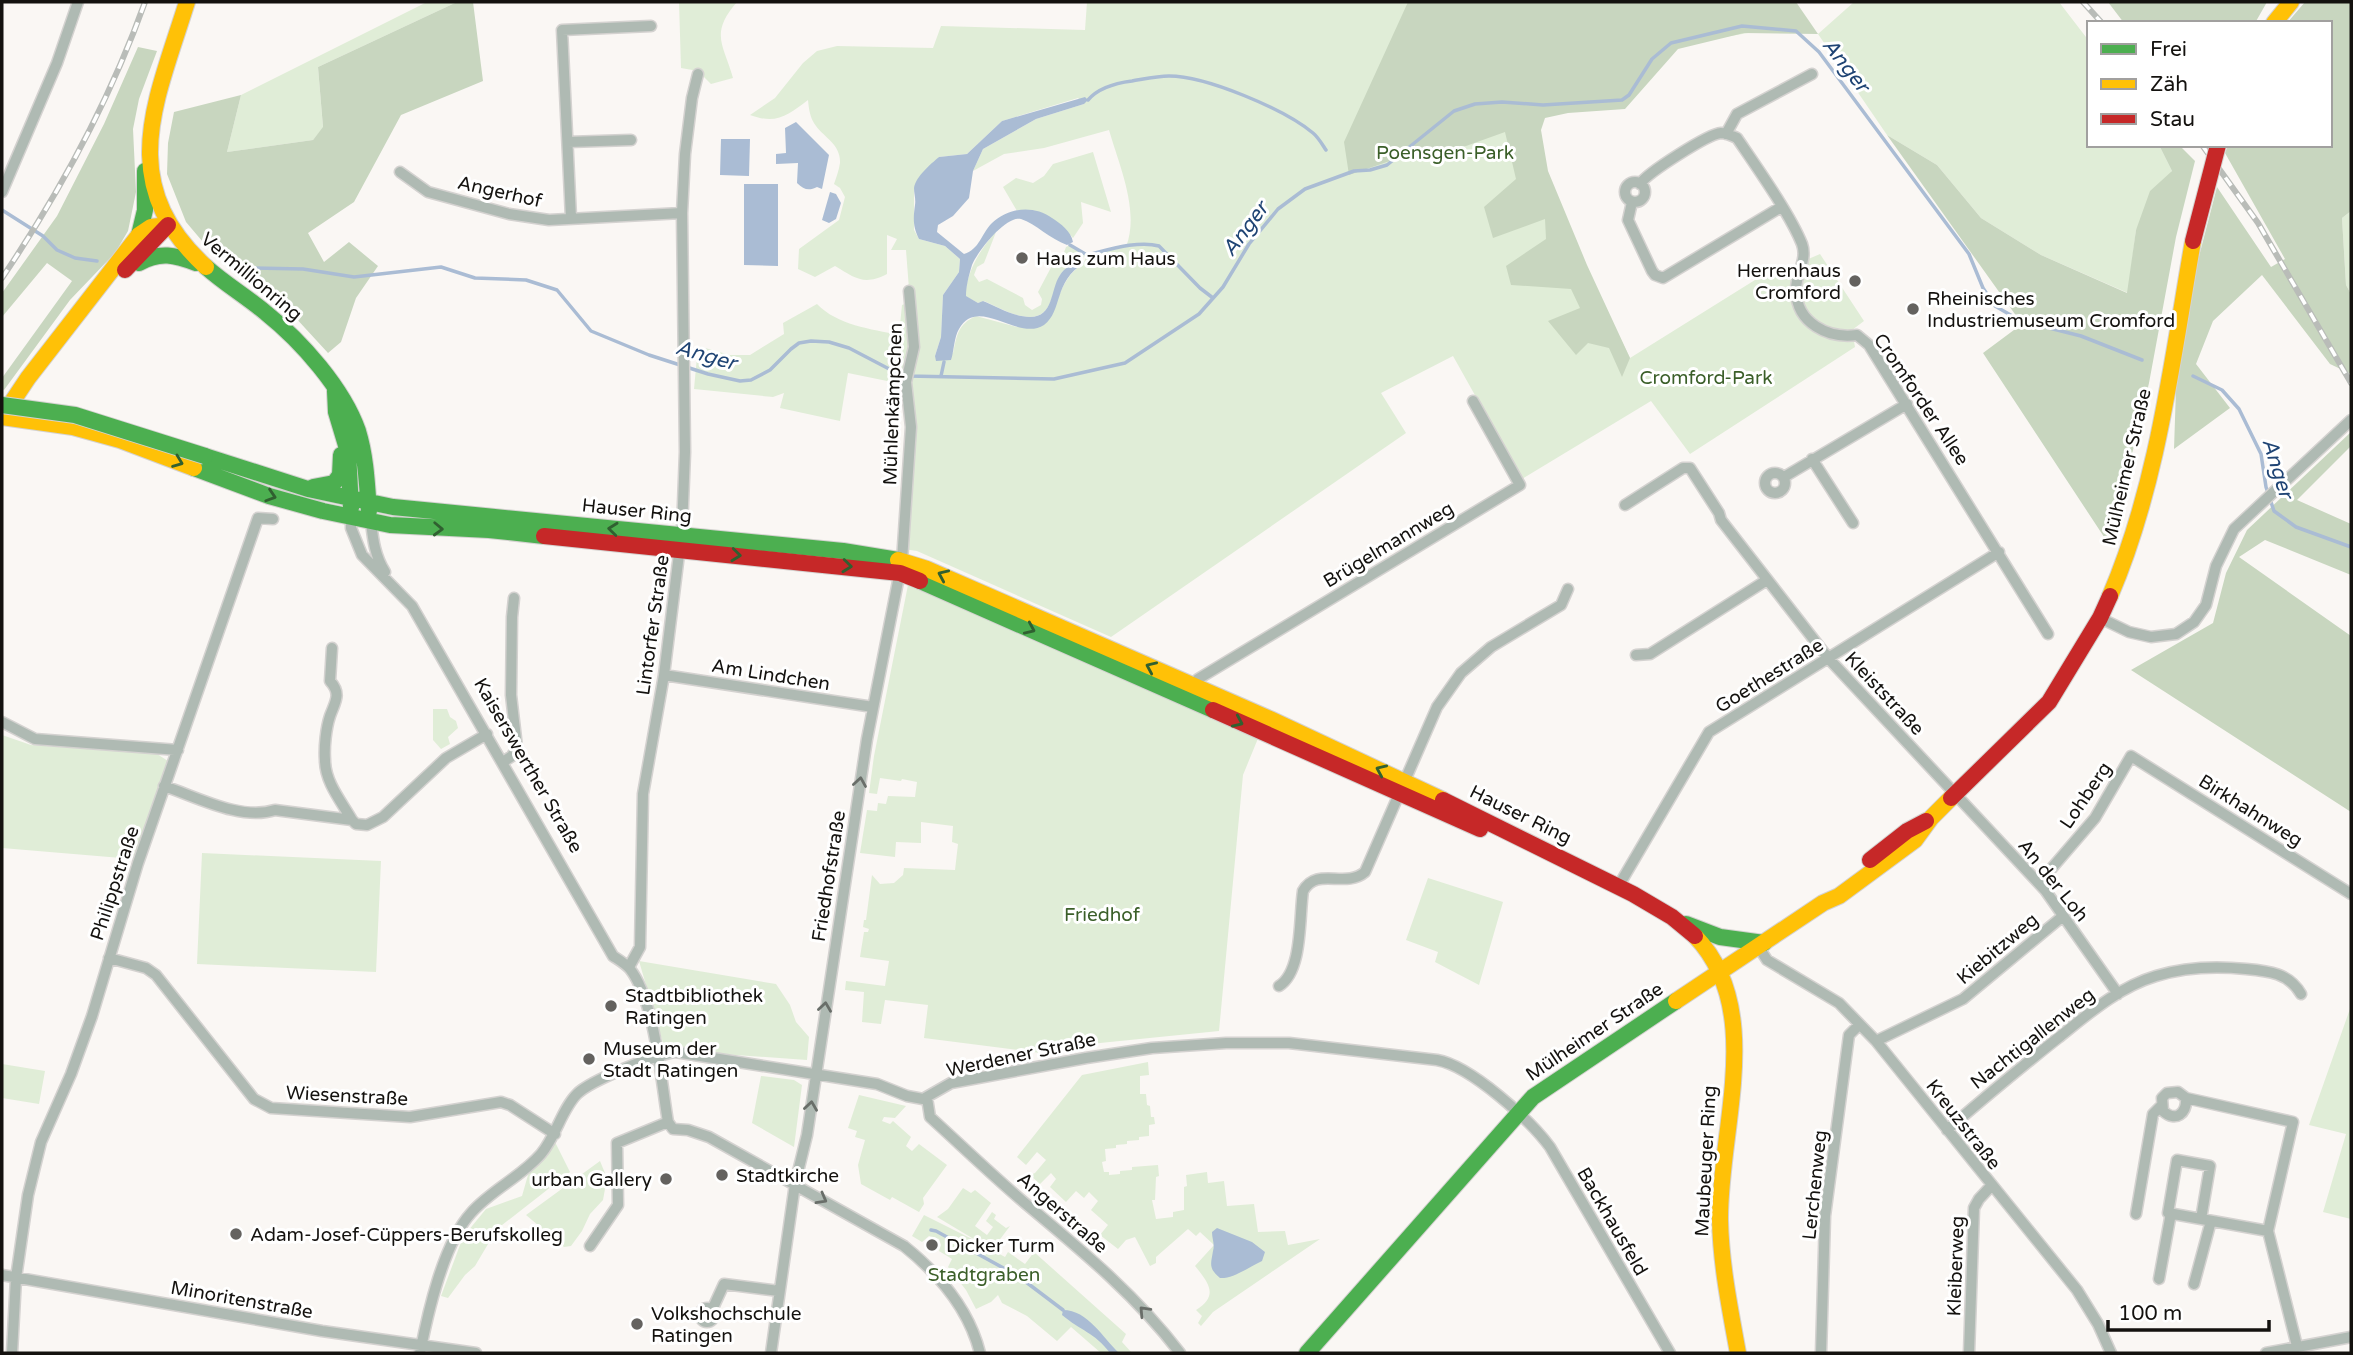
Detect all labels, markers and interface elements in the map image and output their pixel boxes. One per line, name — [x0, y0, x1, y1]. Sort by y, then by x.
legend — [2087, 21, 2332, 147]
water label: Anger — [1817, 33, 1876, 100]
text: Frei — [2150, 37, 2187, 62]
text: Zäh — [2150, 72, 2188, 97]
text: Stau — [2150, 107, 2195, 132]
park label: Poensgen-Park — [1376, 142, 1514, 164]
street label: Angerhof — [455, 172, 545, 213]
water label: Anger — [1217, 195, 1276, 261]
street label: Vermillionring — [196, 228, 306, 325]
place label: Haus zum Haus — [1036, 248, 1176, 270]
marker: Haus zum Haus — [1014, 250, 1030, 266]
place label: Herrenhaus Cromford — [1737, 260, 1841, 304]
marker: Herrenhaus Cromford — [1847, 273, 1863, 289]
place label: Rheinisches Industriemuseum Cromford — [1927, 288, 2175, 332]
marker: Rheinisches Industriemuseum Cromford — [1905, 301, 1921, 317]
street label: Mühlenkämpchen — [879, 322, 907, 486]
street label: Cromforder Allee — [1869, 330, 1973, 470]
water label: Anger — [673, 335, 742, 377]
park label: Cromford-Park — [1639, 367, 1773, 389]
street label: Mülheimer Straße — [2098, 386, 2156, 548]
water label: Anger — [2257, 435, 2299, 504]
one-way arrow — [171, 454, 184, 468]
one-way arrow — [264, 488, 276, 502]
street label: Hauser Ring — [581, 494, 693, 528]
street label: Brügelmannweg — [1319, 497, 1458, 592]
one-way arrow — [433, 521, 444, 536]
one-way arrow — [608, 521, 619, 536]
one-way arrow — [731, 547, 742, 562]
street label: Lintorfer Straße — [632, 554, 674, 697]
one-way arrow — [841, 559, 853, 574]
one-way arrow — [938, 570, 950, 584]
one-way arrow — [1023, 621, 1036, 635]
street label: Goethestraße — [1712, 634, 1827, 718]
street label: Kleiststraße — [1840, 647, 1928, 740]
street label: Am Lindchen — [710, 655, 832, 695]
one-way arrow — [1146, 661, 1158, 675]
street label: Kaiserswerther Straße — [469, 674, 587, 857]
one-way arrow — [1232, 713, 1244, 727]
street label: Lohberg — [2056, 758, 2116, 833]
one-way arrow — [1376, 764, 1388, 778]
street label: Birkhahnweg — [2194, 770, 2306, 852]
one-way arrow — [852, 776, 867, 788]
street label: Hauser Ring — [1466, 781, 1575, 849]
street label: Friedhofstraße — [808, 809, 850, 943]
street label: Philippstraße — [86, 823, 144, 943]
street label: An der Loh — [2013, 835, 2093, 926]
park label: Friedhof — [1064, 904, 1141, 926]
street label: Kiebitzweg — [1953, 908, 2043, 989]
street label: Mülheimer Straße — [1522, 978, 1667, 1086]
street label: Nachtigallenweg — [1966, 984, 2099, 1094]
place label: Stadtbibliothek Ratingen — [625, 985, 763, 1029]
marker: Stadtbibliothek Ratingen — [603, 998, 619, 1014]
one-way arrow — [818, 1001, 833, 1013]
street label: Werdener Straße — [944, 1028, 1098, 1082]
place label: Museum der Stadt Ratingen — [603, 1038, 738, 1082]
marker: Museum der Stadt Ratingen — [581, 1051, 597, 1067]
street label: Kreuzstraße — [1921, 1075, 2005, 1174]
street label: Wiesenstraße — [285, 1082, 409, 1110]
street label: Maubeuger Ring — [1691, 1085, 1721, 1237]
one-way arrow — [804, 1100, 819, 1112]
street label: Lerchenweg — [1798, 1129, 1832, 1241]
street label: Backhausfeld — [1572, 1163, 1652, 1280]
place label: Stadtkirche — [736, 1165, 839, 1187]
marker: Stadtkirche — [714, 1167, 730, 1183]
street label: Angerstraße — [1013, 1168, 1112, 1258]
place label: urban Gallery — [531, 1169, 652, 1191]
marker: urban Gallery — [658, 1171, 674, 1187]
one-way arrow — [815, 1191, 827, 1204]
street label: Kleiberweg — [1943, 1215, 1969, 1317]
place label: Adam-Josef-Cüppers-Berufskolleg — [250, 1224, 563, 1246]
marker: Adam-Josef-Cüppers-Berufskolleg — [228, 1226, 244, 1242]
place label: Dicker Turm — [946, 1235, 1055, 1257]
marker: Dicker Turm — [924, 1237, 940, 1253]
park label: Stadtgraben — [928, 1264, 1040, 1286]
street label: Minoritenstraße — [169, 1277, 315, 1323]
scale bar — [2108, 1288, 2269, 1332]
text: 100 m — [2118, 1301, 2182, 1326]
place label: Volkshochschule Ratingen — [651, 1303, 801, 1347]
one-way arrow — [1140, 1306, 1153, 1319]
marker: Volkshochschule Ratingen — [629, 1316, 645, 1332]

